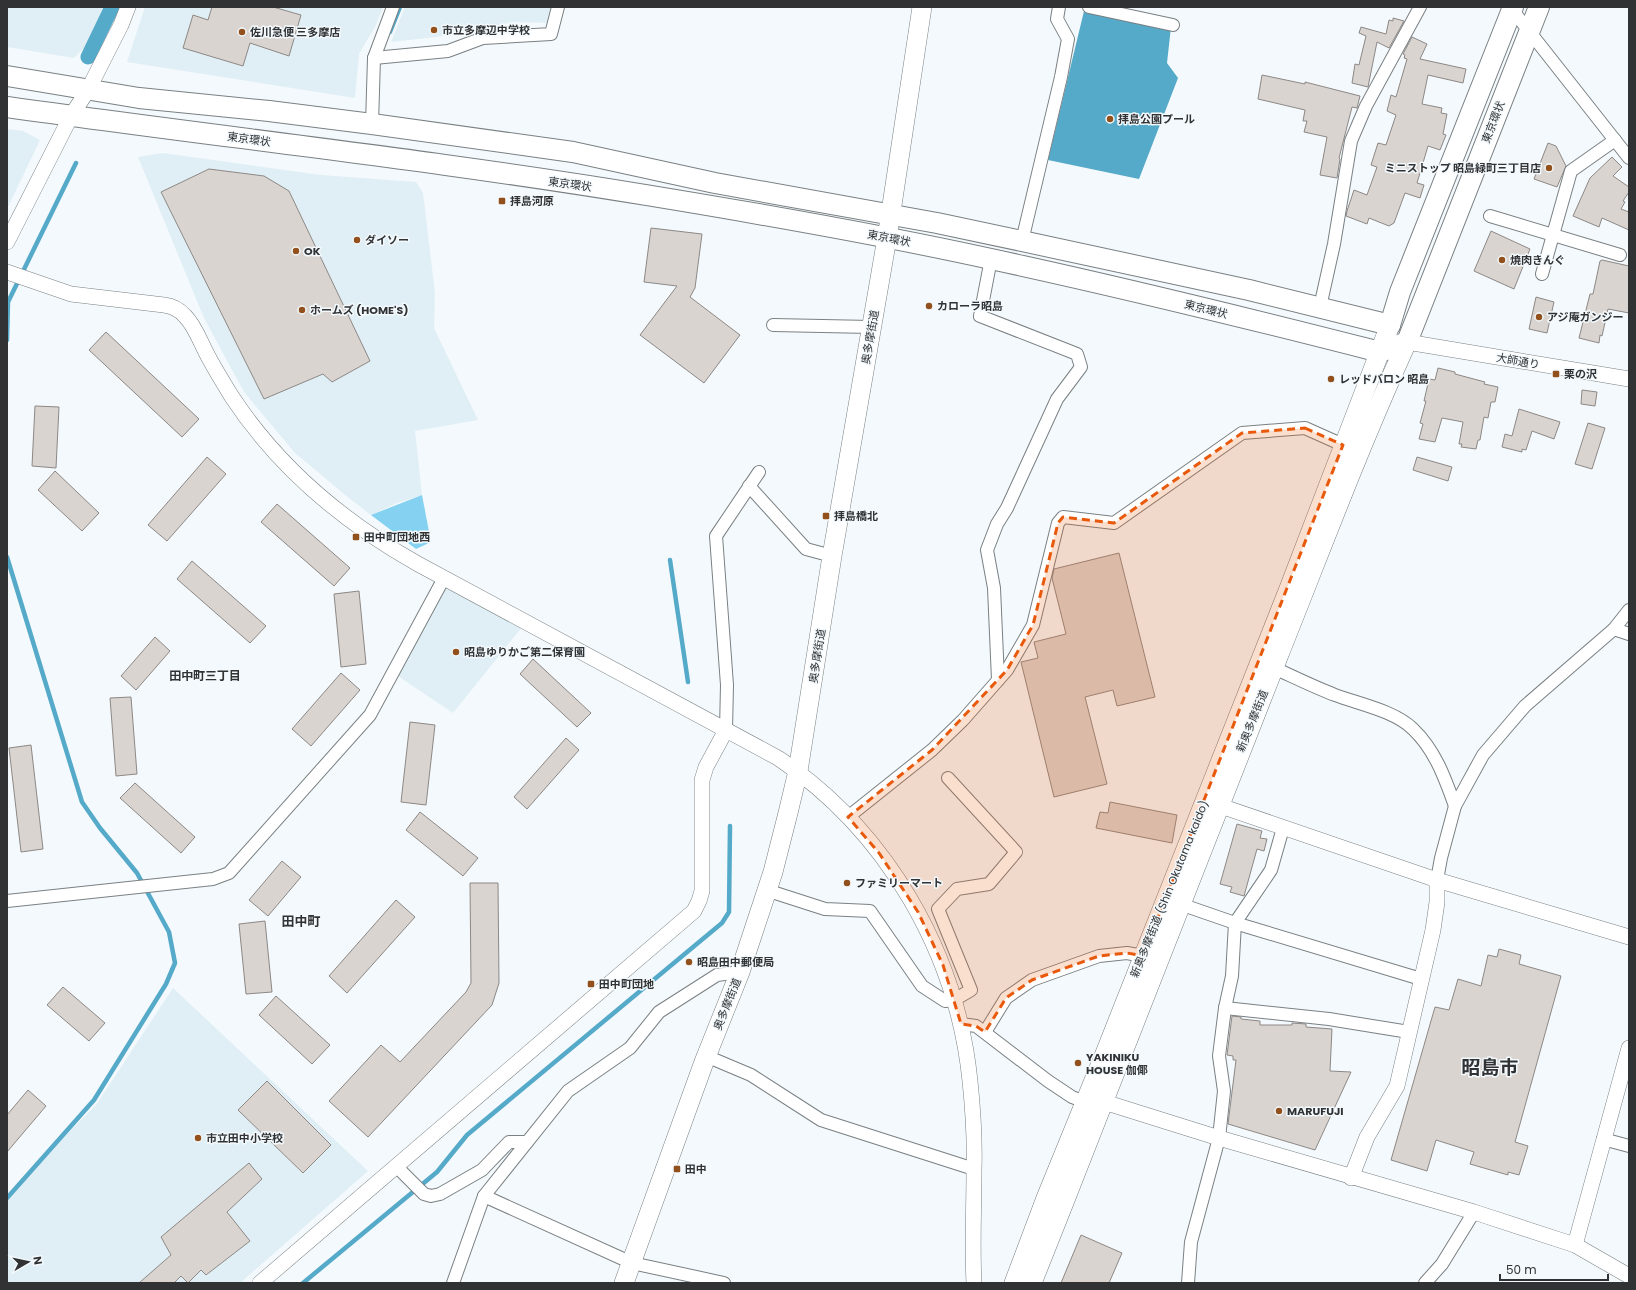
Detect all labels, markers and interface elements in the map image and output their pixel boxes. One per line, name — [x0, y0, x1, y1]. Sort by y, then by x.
place label: 市立多摩辺中学校 — [442, 22, 530, 38]
place label: 佐川急便 三多摩店 — [250, 24, 340, 40]
marker: 市立多摩辺中学校 — [429, 25, 439, 35]
marker: 佐川急便 三多摩店 — [237, 27, 247, 37]
street label: 東京環状 — [1478, 98, 1509, 145]
place label: 拝島公園プール — [1118, 111, 1195, 127]
marker: 拝島公園プール — [1105, 114, 1115, 124]
street label: 東京環状 — [226, 128, 273, 150]
place label: ミニストップ 昭島緑町三丁目店 — [1385, 160, 1541, 176]
marker: ミニストップ 昭島緑町三丁目店 — [1544, 163, 1554, 173]
street label: 東京環状 — [547, 173, 594, 195]
place label: 拝島河原 — [510, 193, 554, 209]
marker: 拝島河原 — [497, 196, 507, 206]
street label: 東京環状 — [866, 226, 913, 250]
place label: ダイソー — [365, 232, 409, 248]
marker: ダイソー — [352, 235, 362, 245]
place label: OK — [304, 243, 321, 259]
marker: OK — [291, 246, 301, 256]
place label: 焼肉きんぐ — [1510, 252, 1565, 268]
marker: 焼肉きんぐ — [1497, 255, 1507, 265]
street label: 東京環状 — [1183, 296, 1230, 322]
place label: カローラ昭島 — [937, 298, 1003, 314]
marker: カローラ昭島 — [924, 301, 934, 311]
place label: ホームズ (HOME'S) — [310, 302, 408, 318]
marker: ホームズ (HOME'S) — [297, 305, 307, 315]
street label: 奥多摩街道 — [857, 309, 883, 365]
place label: アジ庵ガンジー — [1547, 309, 1624, 325]
marker: アジ庵ガンジー — [1534, 312, 1544, 322]
street label: 大師通り — [1495, 349, 1541, 373]
place label: 栗の沢 — [1564, 366, 1597, 382]
marker: 栗の沢 — [1551, 369, 1561, 379]
place label: レッドバロン 昭島 — [1339, 371, 1429, 387]
marker: レッドバロン 昭島 — [1326, 374, 1336, 384]
place label: 拝島橋北 — [834, 508, 878, 524]
marker: 拝島橋北 — [821, 511, 831, 521]
place label: 田中町団地西 — [364, 529, 430, 545]
marker: 田中町団地西 — [351, 532, 361, 542]
street label: 奥多摩街道 — [805, 628, 829, 684]
place label: 昭島ゆりかご第二保育園 — [464, 644, 585, 660]
marker: 昭島ゆりかご第二保育園 — [451, 647, 461, 657]
district label: 田中町三丁目 — [169, 667, 241, 684]
street label: 新奥多摩街道 — [1232, 687, 1272, 755]
street label: 新奥多摩街道 (Shin Okutama kaido) — [1126, 798, 1212, 980]
place label: ファミリーマート — [855, 875, 943, 891]
marker: ファミリーマート — [842, 878, 852, 888]
district label: 田中町 — [281, 912, 321, 931]
place label: 昭島田中郵便局 — [697, 954, 774, 970]
marker: 昭島田中郵便局 — [684, 957, 694, 967]
place label: 田中町団地 — [599, 976, 654, 992]
street label: 奥多摩街道 — [709, 976, 745, 1032]
marker: 田中町団地 — [586, 979, 596, 989]
place label: YAKINIKU HOUSE 伽倻 — [1086, 1049, 1148, 1078]
district label: 昭島市 — [1461, 1054, 1519, 1081]
marker: YAKINIKU HOUSE 伽倻 — [1073, 1058, 1083, 1068]
place label: MARUFUJI — [1287, 1103, 1344, 1119]
marker: MARUFUJI — [1274, 1106, 1284, 1116]
place label: 市立田中小学校 — [206, 1130, 283, 1146]
marker: 市立田中小学校 — [193, 1133, 203, 1143]
place label: 田中 — [685, 1161, 707, 1177]
marker: 田中 — [672, 1164, 682, 1174]
north arrow — [8, 1242, 48, 1282]
text: N — [29, 1255, 46, 1266]
scale bar — [1500, 1256, 1608, 1282]
text: 50 m — [1506, 1261, 1537, 1278]

